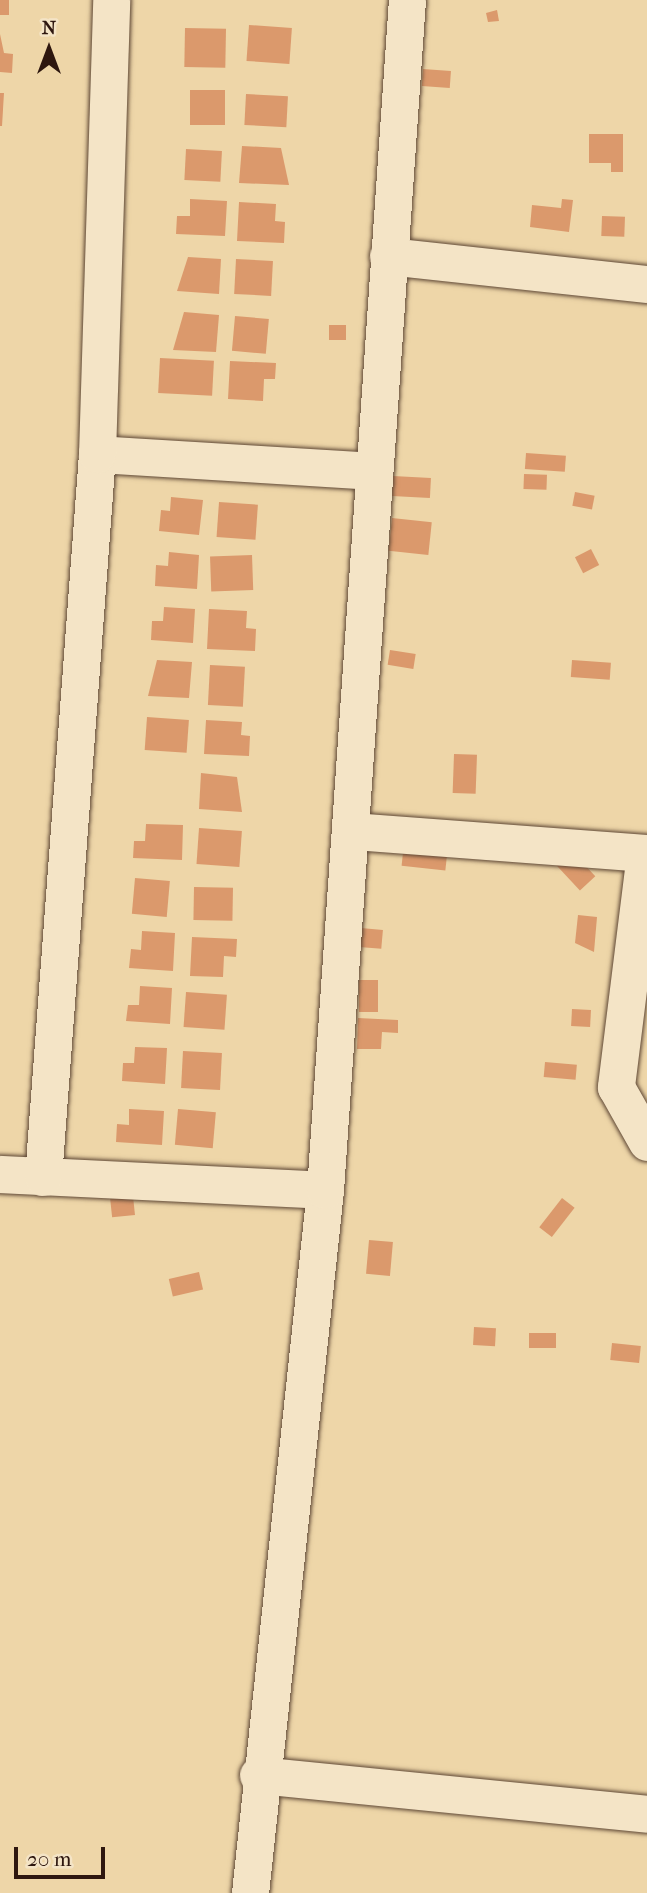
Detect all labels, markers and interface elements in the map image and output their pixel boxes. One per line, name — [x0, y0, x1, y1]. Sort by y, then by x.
north arrow — [14, 14, 84, 84]
text: N — [42, 17, 56, 39]
scale bar — [18, 1834, 108, 1878]
text: 20 m — [27, 1847, 71, 1871]

